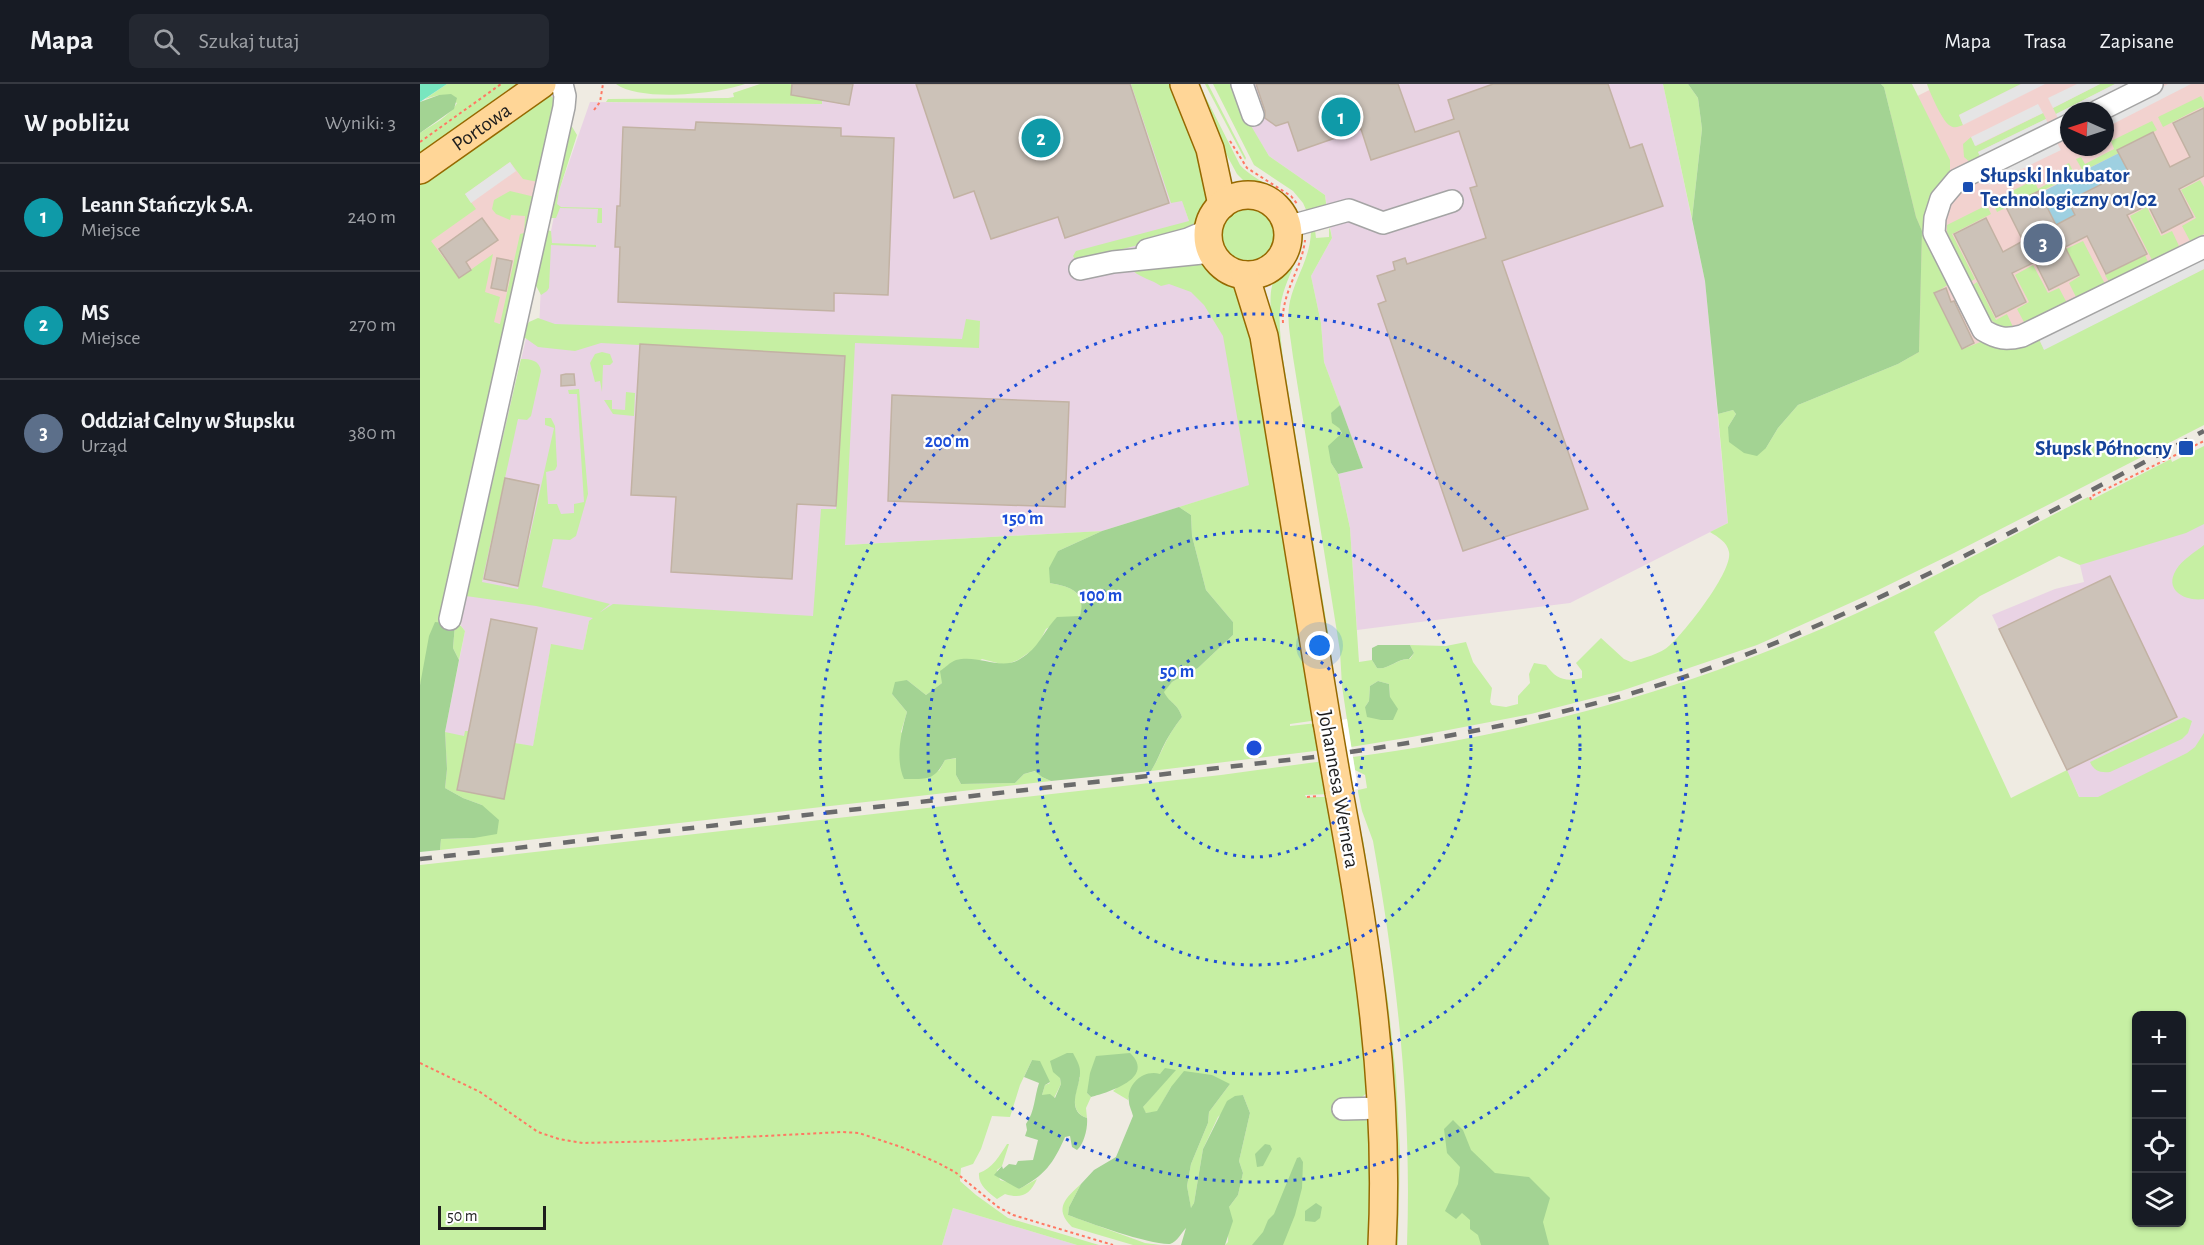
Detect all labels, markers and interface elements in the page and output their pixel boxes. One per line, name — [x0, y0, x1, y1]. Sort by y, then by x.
search box — [129, 14, 549, 68]
icon: search — [150, 25, 183, 58]
text: Mapa — [30, 27, 93, 55]
text: Szukaj tutaj — [198, 30, 300, 52]
text: Mapa — [1945, 31, 1991, 52]
text: Trasa — [2024, 31, 2067, 52]
text: Zapisane — [2100, 31, 2174, 52]
pin: 1 — [1322, 94, 1360, 140]
street label: Portowa — [448, 99, 515, 155]
north arrow — [2060, 102, 2114, 156]
text: W pobliżu — [24, 110, 130, 136]
text: Wyniki: 3 — [325, 113, 396, 133]
pin: 2 — [1022, 116, 1060, 160]
place label: Słupski Inkubator Technologiczny 01/02 — [1980, 165, 2157, 210]
marker: Słupski Inkubator Technologiczny 01/02 — [1961, 180, 1975, 194]
text: Leann Stańczyk S.A. — [81, 194, 253, 216]
text: 1 — [40, 207, 47, 227]
text: 240 m — [347, 207, 396, 227]
text: Miejsce — [81, 220, 140, 240]
pin: 3 — [2024, 220, 2062, 266]
text: MS — [81, 302, 110, 324]
text: 2 — [39, 315, 48, 335]
text: 270 m — [349, 315, 396, 335]
text: Miejsce — [81, 328, 140, 348]
text: Oddział Celny w Słupsku — [81, 410, 295, 432]
text: 3 — [39, 423, 48, 443]
text: 380 m — [348, 423, 396, 443]
text: 200 m — [925, 433, 969, 451]
text: Urząd — [81, 436, 127, 456]
place label: Słupsk Północny — [2035, 438, 2173, 459]
marker: Słupsk Północny — [2177, 439, 2195, 457]
text: 150 m — [1003, 510, 1043, 528]
text: 100 m — [1080, 587, 1122, 605]
your location — [1305, 631, 1334, 660]
text: 50 m — [1160, 663, 1194, 681]
street label: Johannesa Wernera — [1314, 708, 1363, 870]
centre of rings — [1244, 738, 1264, 758]
map controls — [2132, 1011, 2186, 1227]
button: + — [2132, 1011, 2186, 1065]
button: − — [2132, 1065, 2186, 1119]
button: locate — [2132, 1119, 2186, 1173]
button: layers — [2132, 1173, 2186, 1227]
scale bar — [438, 1203, 546, 1230]
text: 50 m — [447, 1208, 478, 1224]

